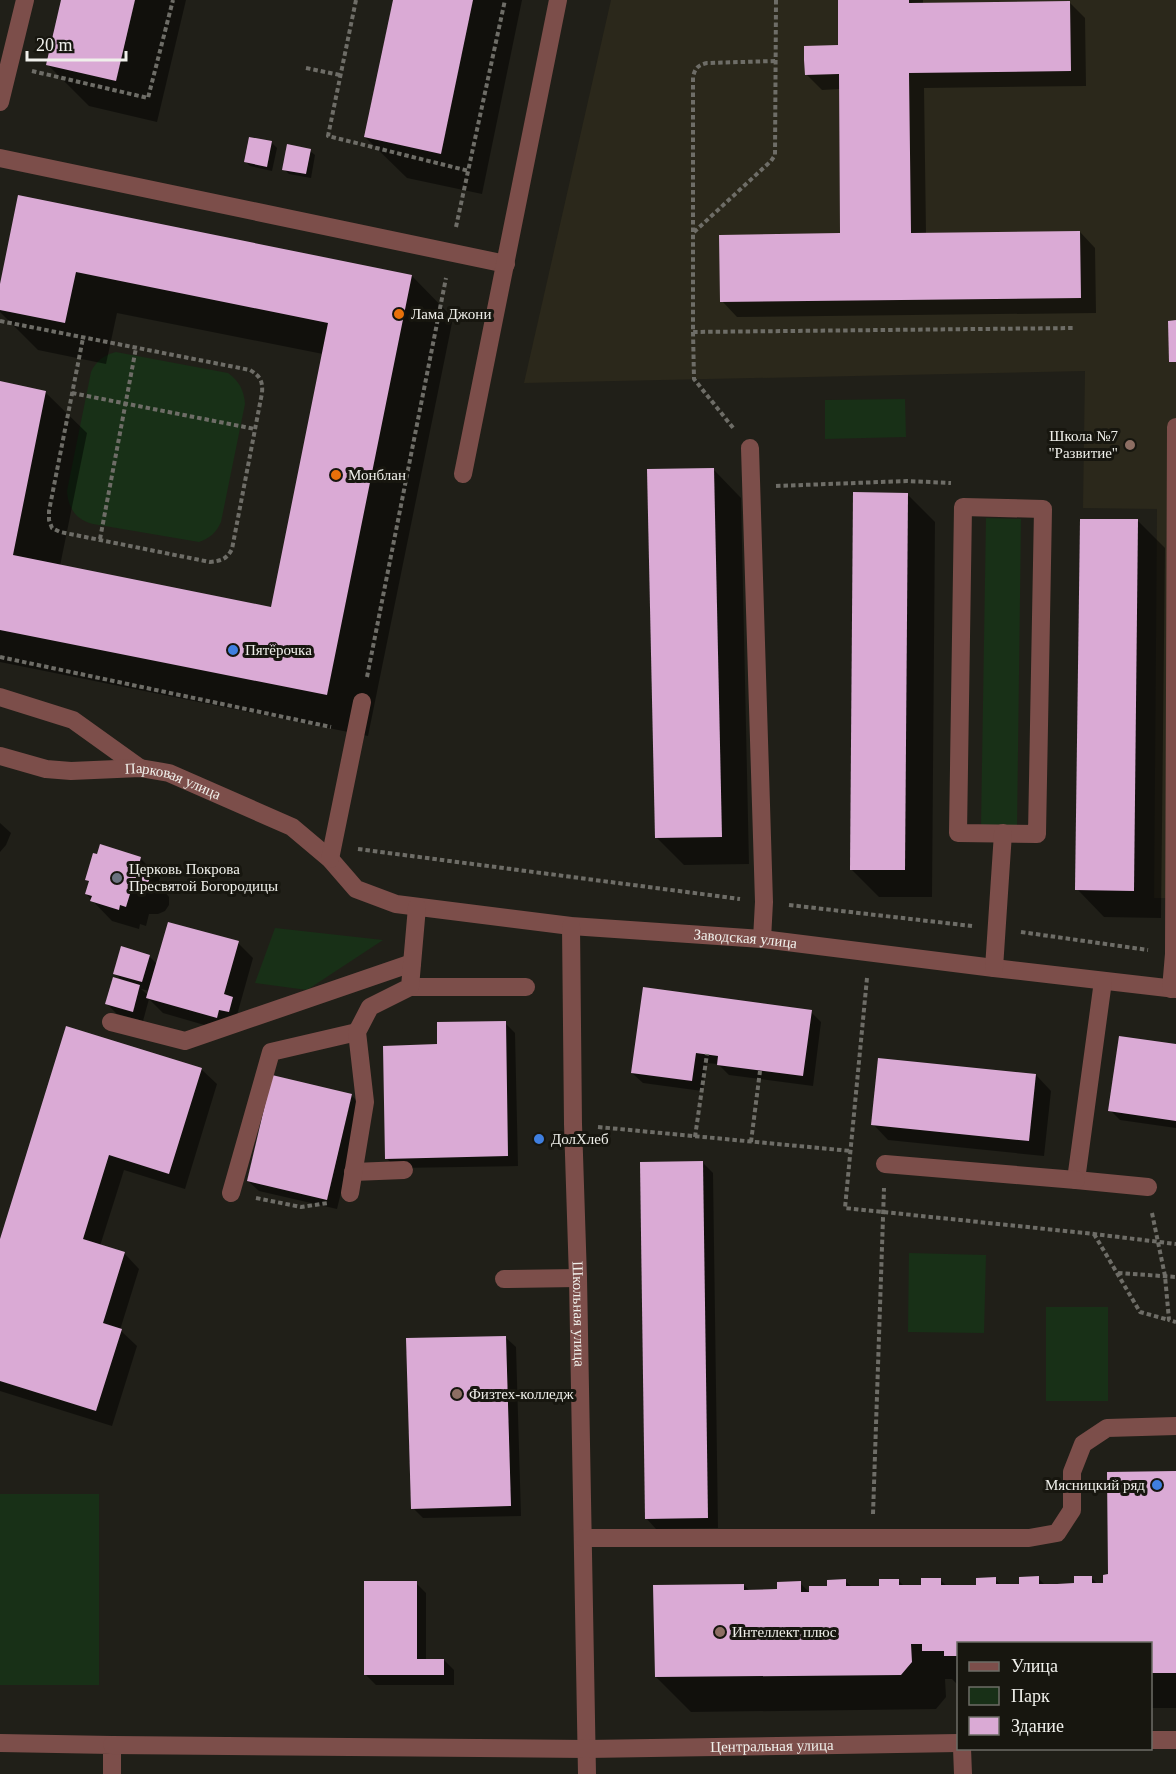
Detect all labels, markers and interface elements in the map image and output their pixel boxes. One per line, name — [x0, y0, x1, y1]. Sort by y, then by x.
scale bar — [27, 24, 126, 62]
text: 20 m — [36, 35, 73, 55]
place label: Лама Джони — [411, 306, 491, 322]
marker: Лама Джони — [392, 307, 406, 321]
place label: Школа №7 "Развитие" — [1048, 428, 1118, 461]
marker: Школа №7 "Развитие" — [1123, 438, 1137, 452]
place label: Монблан — [348, 467, 406, 483]
marker: Монблан — [329, 468, 343, 482]
place label: Пятёрочка — [245, 642, 312, 658]
marker: Пятёрочка — [226, 643, 240, 657]
street label: Парковая улица — [125, 760, 224, 803]
place label: Церковь Покрова Пресвятой Богородицы — [129, 861, 278, 894]
marker: Церковь Покрова Пресвятой Богородицы — [110, 871, 124, 885]
street label: Заводская улица — [693, 926, 798, 951]
place label: ДолХлеб — [551, 1131, 609, 1147]
marker: ДолХлеб — [532, 1132, 546, 1146]
street label: Школьная улица — [569, 1261, 588, 1367]
place label: Физтех-колледж — [469, 1386, 574, 1402]
marker: Физтех-колледж — [450, 1387, 464, 1401]
place label: Мясницкий ряд — [1045, 1477, 1145, 1493]
marker: Мясницкий ряд — [1150, 1478, 1164, 1492]
place label: Интеллект плюс — [732, 1624, 837, 1640]
marker: Интеллект плюс — [713, 1625, 727, 1639]
legend — [957, 1642, 1152, 1750]
text: Улица — [1011, 1656, 1058, 1676]
text: Парк — [1011, 1686, 1050, 1706]
text: Здание — [1011, 1716, 1064, 1736]
street label: Центральная улица — [710, 1737, 834, 1755]

